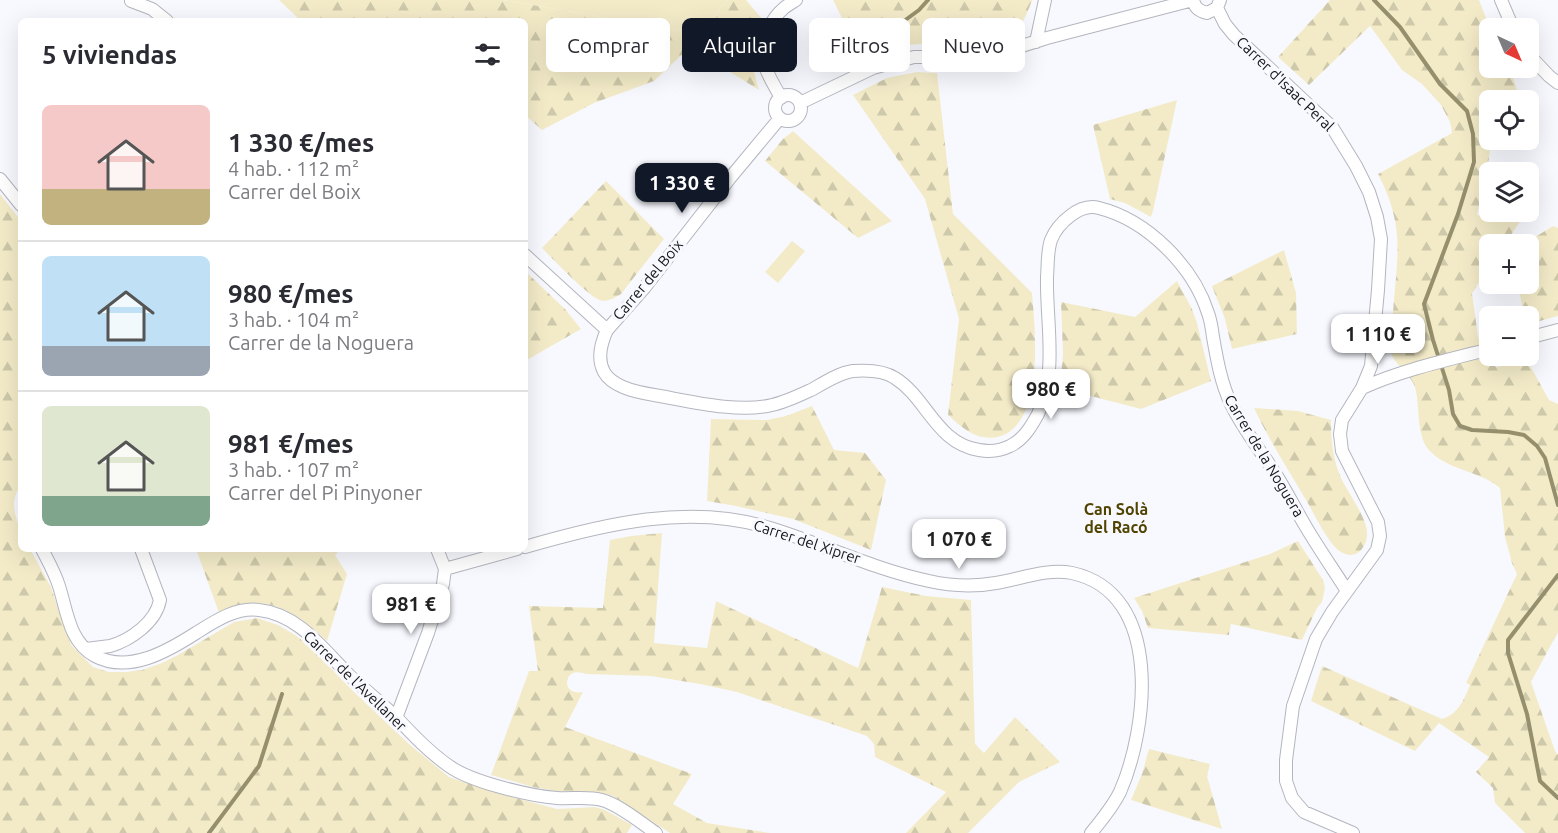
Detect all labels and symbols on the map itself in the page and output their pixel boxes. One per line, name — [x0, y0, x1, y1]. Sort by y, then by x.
north arrow — [1479, 18, 1539, 78]
street label: Carrer d'Isaac Peral — [1233, 33, 1338, 134]
pin: 1 330 € — [627, 163, 737, 214]
street label: Carrer del Boix — [609, 236, 686, 323]
pin: 1 110 € — [1323, 314, 1433, 365]
pin: 980 € — [1009, 369, 1093, 420]
street label: Carrer de la Noguera — [1221, 392, 1308, 520]
district label: Can Solà del Racó — [1084, 500, 1148, 536]
street label: Carrer del Xiprer — [752, 516, 863, 567]
pin: 1 070 € — [904, 519, 1014, 570]
pin: 981 € — [369, 584, 453, 635]
street label: Carrer de l'Avellaner — [301, 627, 410, 734]

